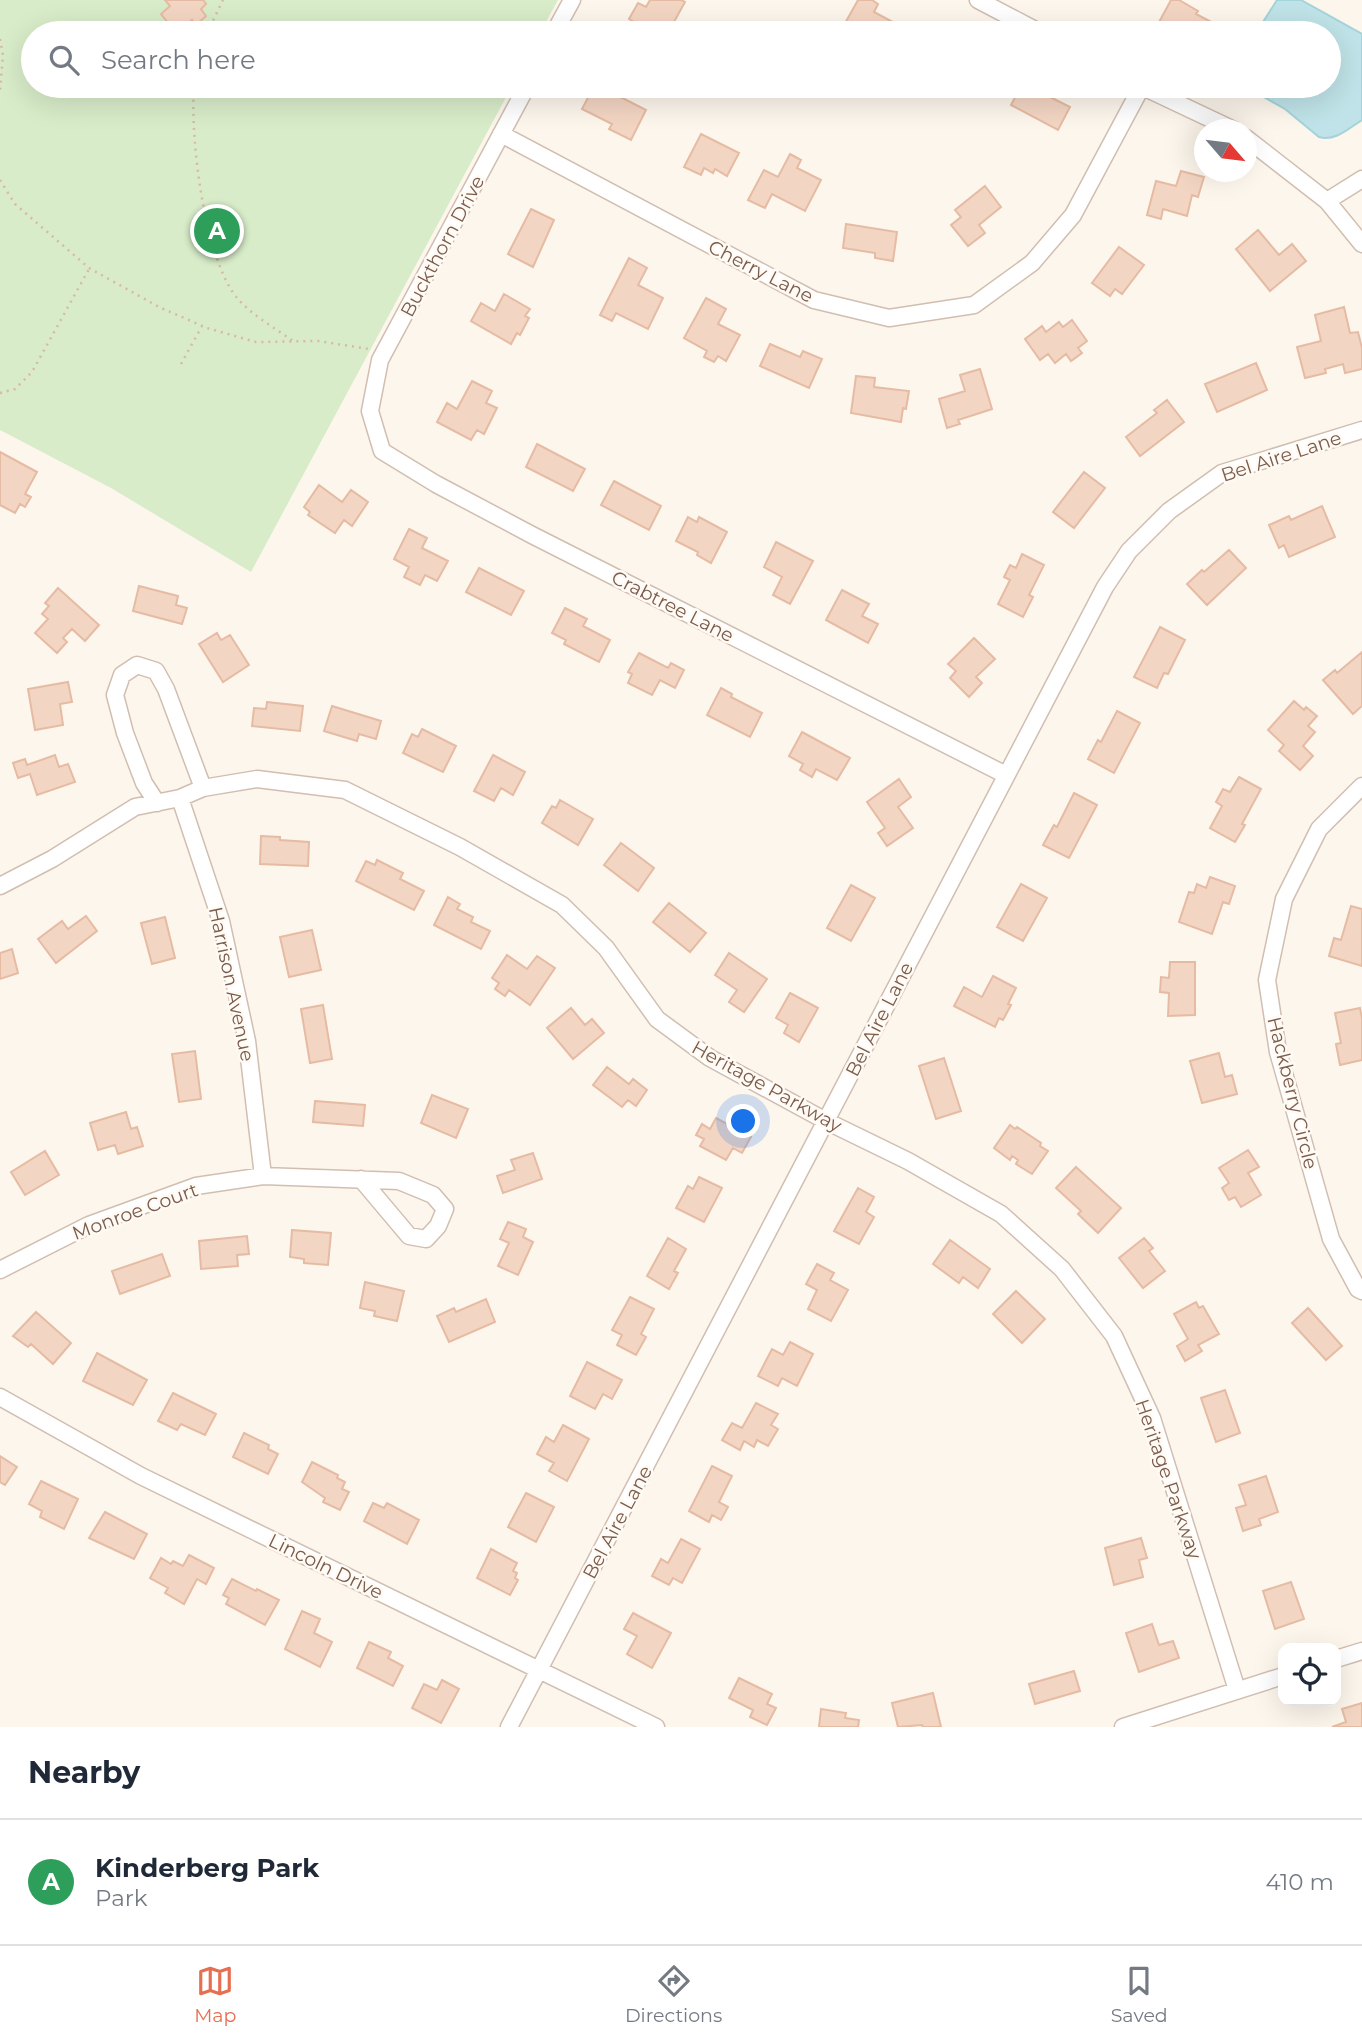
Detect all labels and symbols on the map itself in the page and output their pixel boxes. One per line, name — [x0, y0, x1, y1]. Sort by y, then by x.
north arrow — [1194, 119, 1257, 182]
street label: Buckthorn Drive — [396, 172, 489, 321]
pin: A — [194, 205, 240, 257]
street label: Cherry Lane — [704, 235, 817, 308]
street label: Bel Aire Lane — [1218, 426, 1344, 487]
street label: Crabtree Lane — [608, 566, 738, 647]
street label: Harrison Avenue — [204, 905, 259, 1063]
street label: Bel Aire Lane — [841, 958, 918, 1080]
street label: Hackberry Circle — [1262, 1015, 1323, 1172]
street label: Heritage Parkway — [688, 1036, 846, 1137]
your location — [726, 1104, 760, 1138]
street label: Monroe Court — [69, 1178, 201, 1245]
street label: Heritage Parkway — [1130, 1396, 1207, 1563]
street label: Bel Aire Lane — [578, 1462, 657, 1583]
street label: Lincoln Drive — [265, 1529, 387, 1604]

